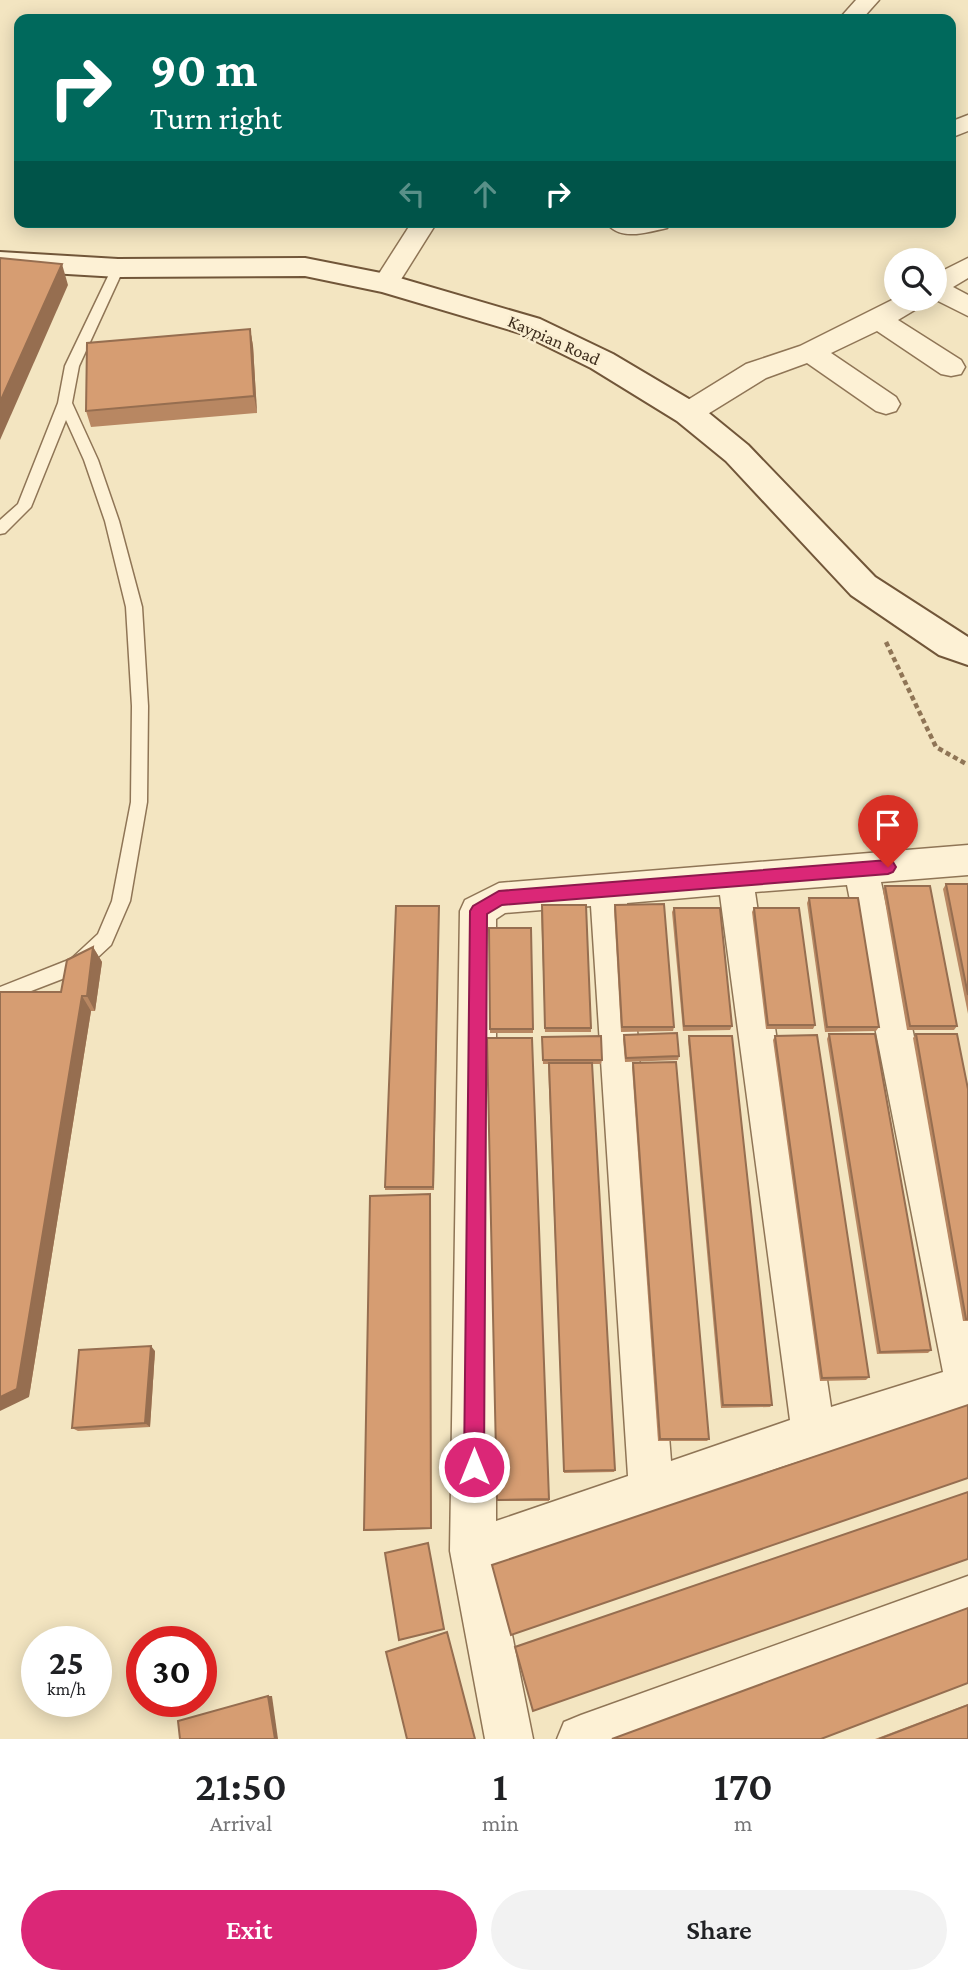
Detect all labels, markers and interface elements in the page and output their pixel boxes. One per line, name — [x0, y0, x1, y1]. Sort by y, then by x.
icon: right — [35, 42, 126, 133]
text: 90 m — [150, 42, 257, 97]
text: Turn right — [150, 100, 282, 136]
icon: left — [393, 175, 431, 213]
icon: ahead — [466, 175, 504, 213]
icon: right — [539, 175, 577, 213]
map controls — [884, 248, 947, 311]
button: search — [884, 248, 947, 311]
street label: Kaypian Road — [505, 311, 604, 369]
pin — [858, 795, 918, 867]
icon: arrive — [869, 806, 907, 844]
position arrow — [437, 1430, 511, 1504]
speed limit sign: 30 — [126, 1626, 217, 1717]
text: 25 — [49, 1643, 84, 1682]
text: km/h — [47, 1679, 86, 1699]
text: 21:50 — [195, 1762, 287, 1809]
text: 1 — [493, 1762, 508, 1809]
text: 170 — [714, 1762, 773, 1809]
text: Arrival — [210, 1810, 272, 1836]
text: min — [482, 1810, 519, 1836]
text: m — [734, 1810, 753, 1836]
button: Exit — [21, 1890, 477, 1970]
button: Share — [491, 1890, 947, 1970]

